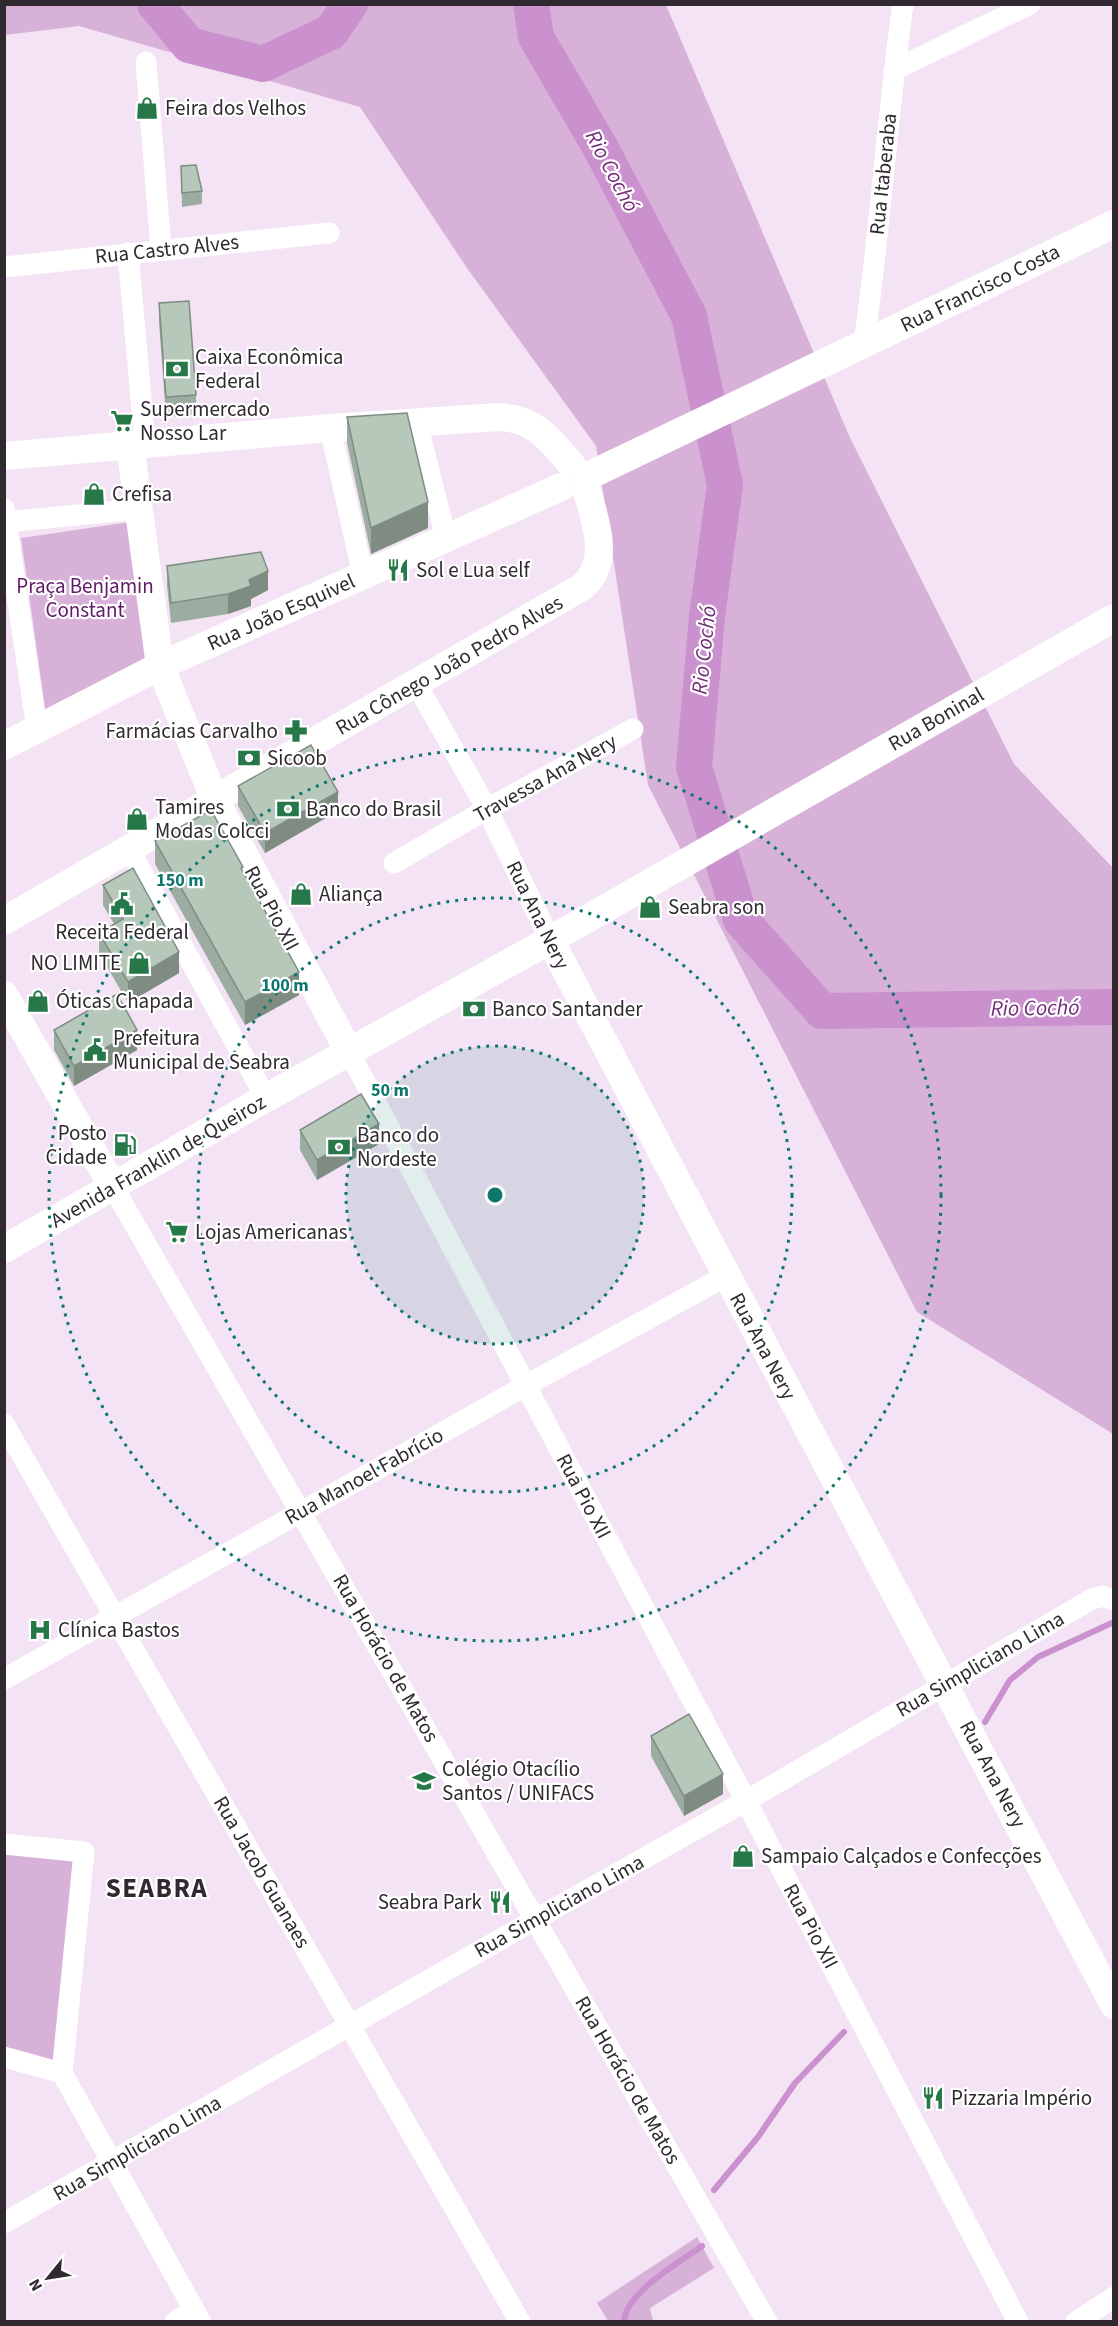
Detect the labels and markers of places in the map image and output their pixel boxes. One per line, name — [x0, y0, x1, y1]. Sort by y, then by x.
place label: Feira dos Velhos — [165, 93, 306, 123]
shop icon: Feira dos Velhos — [134, 95, 160, 121]
place label: Caixa Econômica Federal — [195, 342, 343, 396]
bank icon: Caixa Econômica Federal — [164, 356, 190, 382]
place label: Supermercado Nosso Lar — [140, 394, 270, 448]
supermarket icon: Supermercado Nosso Lar — [109, 408, 135, 434]
place label: Crefisa — [112, 479, 172, 509]
shop icon: Crefisa — [81, 481, 107, 507]
place label: Sol e Lua self — [416, 555, 531, 585]
restaurant icon: Sol e Lua self — [385, 557, 411, 583]
place label: Farmácias Carvalho — [106, 716, 278, 746]
pharmacy icon: Farmácias Carvalho — [283, 718, 309, 744]
place label: Sicoob — [267, 743, 327, 773]
bank icon: Sicoob — [236, 745, 262, 771]
place label: Tamires Modas Colcci — [155, 792, 270, 846]
place label: Banco do Brasil — [306, 794, 441, 824]
bank icon: Banco do Brasil — [275, 796, 301, 822]
shop icon: Tamires Modas Colcci — [124, 806, 150, 832]
place label: Aliança — [319, 879, 383, 909]
shop icon: Aliança — [288, 881, 314, 907]
public building icon: Receita Federal — [109, 891, 135, 917]
place label: Seabra son — [668, 892, 765, 922]
shop icon: Seabra son — [637, 894, 663, 920]
place label: Receita Federal — [55, 917, 189, 947]
place label: NO LIMITE — [30, 948, 121, 978]
shop icon: NO LIMITE — [126, 950, 152, 976]
place label: Óticas Chapada — [56, 986, 193, 1016]
shop icon: Óticas Chapada — [25, 988, 51, 1014]
place label: Banco Santander — [492, 994, 643, 1024]
bank icon: Banco Santander — [461, 996, 487, 1022]
place label: Prefeitura Municipal de Seabra — [113, 1023, 290, 1077]
public building icon: Prefeitura Municipal de Seabra — [82, 1037, 108, 1063]
place label: Posto Cidade — [46, 1118, 107, 1172]
place label: Banco do Nordeste — [357, 1120, 439, 1174]
fuel station icon: Posto Cidade — [112, 1132, 138, 1158]
bank icon: Banco do Nordeste — [326, 1134, 352, 1160]
centre of rings — [485, 1185, 505, 1205]
place label: Lojas Americanas — [195, 1217, 348, 1247]
supermarket icon: Lojas Americanas — [164, 1219, 190, 1245]
place label: Clínica Bastos — [58, 1615, 180, 1645]
hospital icon: Clínica Bastos — [27, 1617, 53, 1643]
place label: Colégio Otacílio Santos / UNIFACS — [442, 1754, 594, 1808]
school or university icon: Colégio Otacílio Santos / UNIFACS — [411, 1768, 437, 1794]
place label: Sampaio Calçados e Confecções — [761, 1841, 1042, 1871]
shop icon: Sampaio Calçados e Confecções — [730, 1843, 756, 1869]
place label: Seabra Park — [378, 1887, 483, 1917]
restaurant icon: Seabra Park — [487, 1889, 513, 1915]
place label: Pizzaria Império — [951, 2083, 1092, 2113]
restaurant icon: Pizzaria Império — [920, 2085, 946, 2111]

